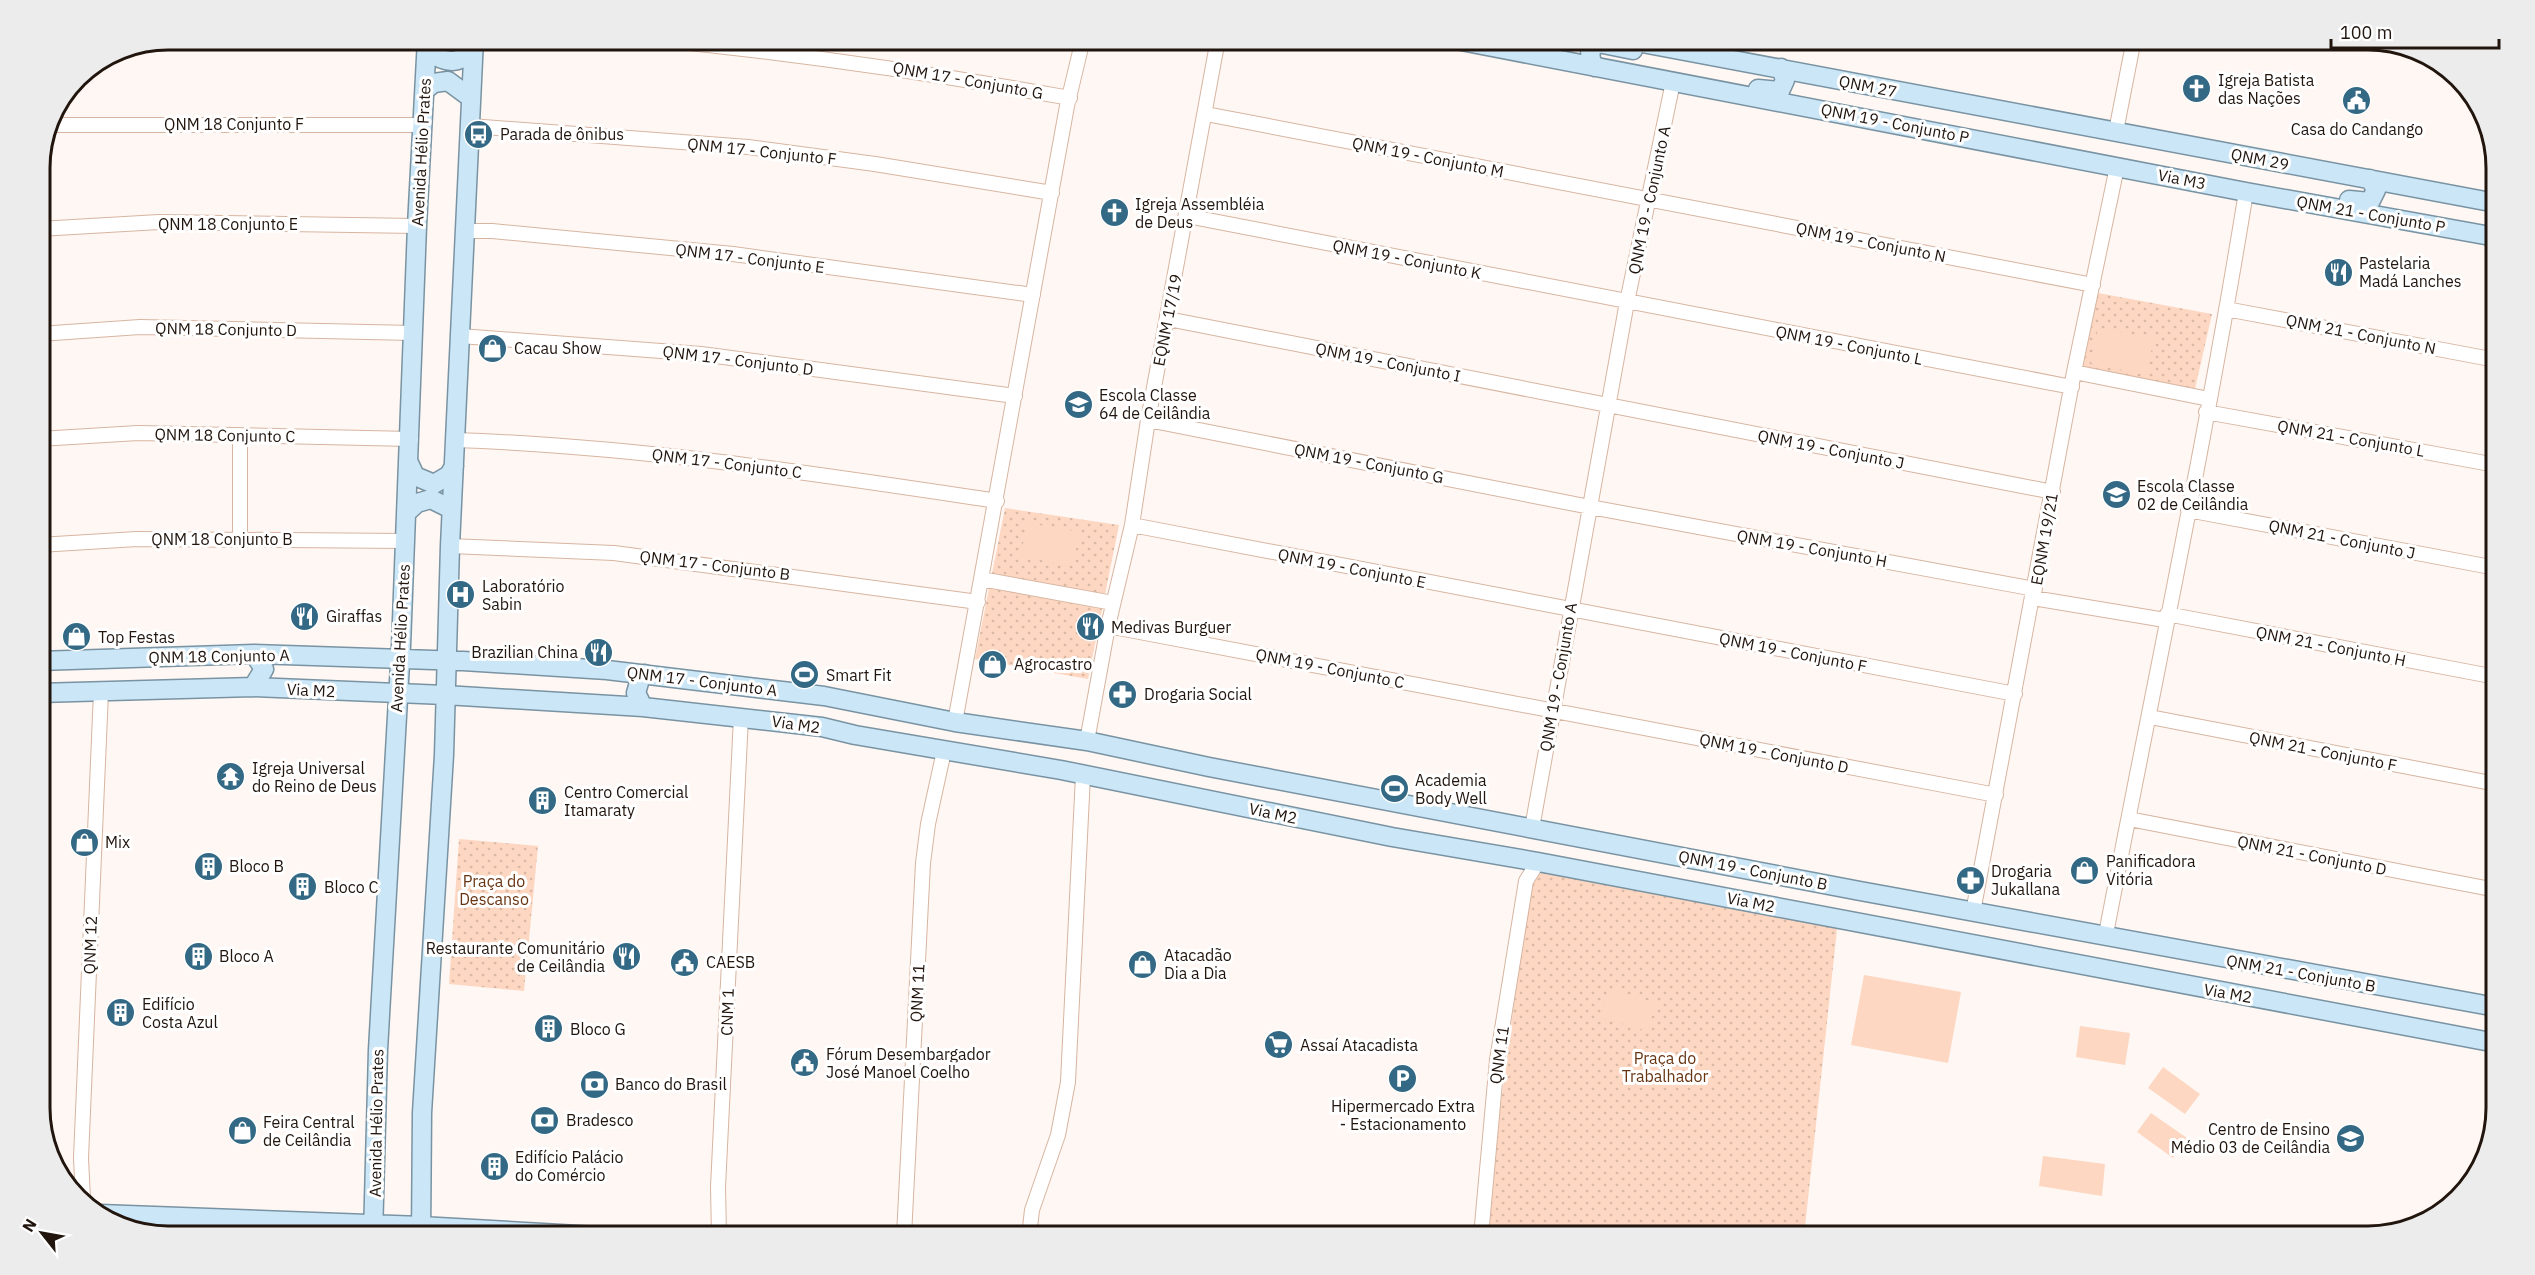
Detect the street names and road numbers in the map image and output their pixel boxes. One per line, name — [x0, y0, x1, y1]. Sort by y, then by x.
street label: QNM 17 - Conjunto G — [891, 57, 1045, 103]
street label: QNM 27 — [1837, 71, 1899, 101]
street label: Avenida Hélio Prates — [407, 77, 435, 227]
street label: QNM 19 - Conjunto P — [1819, 99, 1971, 147]
street label: QNM 18 Conjunto F — [164, 114, 304, 134]
street label: QNM 19 - Conjunto A — [1623, 124, 1675, 276]
street label: QNM 19 - Conjunto M — [1351, 132, 1505, 182]
street label: QNM 17 - Conjunto F — [686, 133, 838, 169]
street label: QNM 29 — [2229, 144, 2291, 174]
street label: Via M3 — [2156, 165, 2208, 193]
street label: QNM 21 - Conjunto P — [2295, 191, 2447, 237]
street label: QNM 18 Conjunto E — [158, 214, 298, 234]
street label: QNM 19 - Conjunto N — [1794, 218, 1948, 266]
street label: QNM 19 - Conjunto K — [1331, 235, 1483, 283]
street label: QNM 17 - Conjunto E — [674, 239, 826, 277]
street label: EQNM 17/19 — [1148, 272, 1186, 368]
street label: QNM 21 - Conjunto N — [2284, 310, 2438, 358]
street label: QNM 18 Conjunto D — [155, 318, 297, 340]
street label: QNM 19 - Conjunto L — [1774, 321, 1924, 369]
street label: QNM 19 - Conjunto I — [1314, 338, 1462, 386]
street label: QNM 17 - Conjunto D — [661, 341, 815, 379]
street label: QNM 21 - Conjunto L — [2276, 415, 2426, 461]
street label: QNM 18 Conjunto C — [154, 424, 296, 446]
street label: QNM 19 - Conjunto J — [1756, 425, 1906, 473]
street label: QNM 19 - Conjunto G — [1292, 439, 1446, 487]
street label: QNM 17 - Conjunto C — [651, 444, 803, 482]
street label: EQNM 19/21 — [2026, 491, 2062, 587]
street label: QNM 21 - Conjunto J — [2267, 515, 2417, 563]
street label: QNM 19 - Conjunto H — [1735, 525, 1889, 571]
street label: QNM 18 Conjunto B — [151, 529, 293, 549]
street label: QNM 19 - Conjunto E — [1276, 544, 1428, 592]
street label: QNM 17 - Conjunto B — [639, 546, 791, 584]
street label: Avenida Hélio Prates — [386, 563, 414, 713]
street label: QNM 19 - Conjunto A — [1535, 601, 1581, 753]
street label: QNM 21 - Conjunto H — [2254, 622, 2408, 670]
street label: QNM 19 - Conjunto F — [1718, 628, 1869, 676]
street label: QNM 19 - Conjunto C — [1254, 644, 1406, 692]
street label: QNM 18 Conjunto A — [148, 645, 290, 667]
street label: QNM 17 - Conjunto A — [626, 662, 778, 700]
street label: Via M2 — [286, 679, 336, 701]
street label: Via M2 — [771, 711, 821, 737]
street label: QNM 21 - Conjunto F — [2248, 727, 2399, 775]
street label: QNM 19 - Conjunto D — [1698, 729, 1850, 777]
street label: Via M2 — [1247, 798, 1299, 828]
street label: QNM 21 - Conjunto D — [2236, 831, 2388, 879]
street label: QNM 19 - Conjunto B — [1677, 846, 1829, 894]
street label: Via M2 — [1725, 888, 1777, 916]
street label: QNM 12 — [79, 915, 101, 975]
street label: QNM 21 - Conjunto B — [2225, 950, 2377, 996]
street label: QNM 11 — [905, 963, 929, 1023]
street label: Via M2 — [2202, 979, 2254, 1007]
street label: CNM 1 — [716, 988, 738, 1036]
street label: QNM 11 — [1485, 1025, 1513, 1085]
street label: Avenida Hélio Prates — [365, 1049, 387, 1197]

